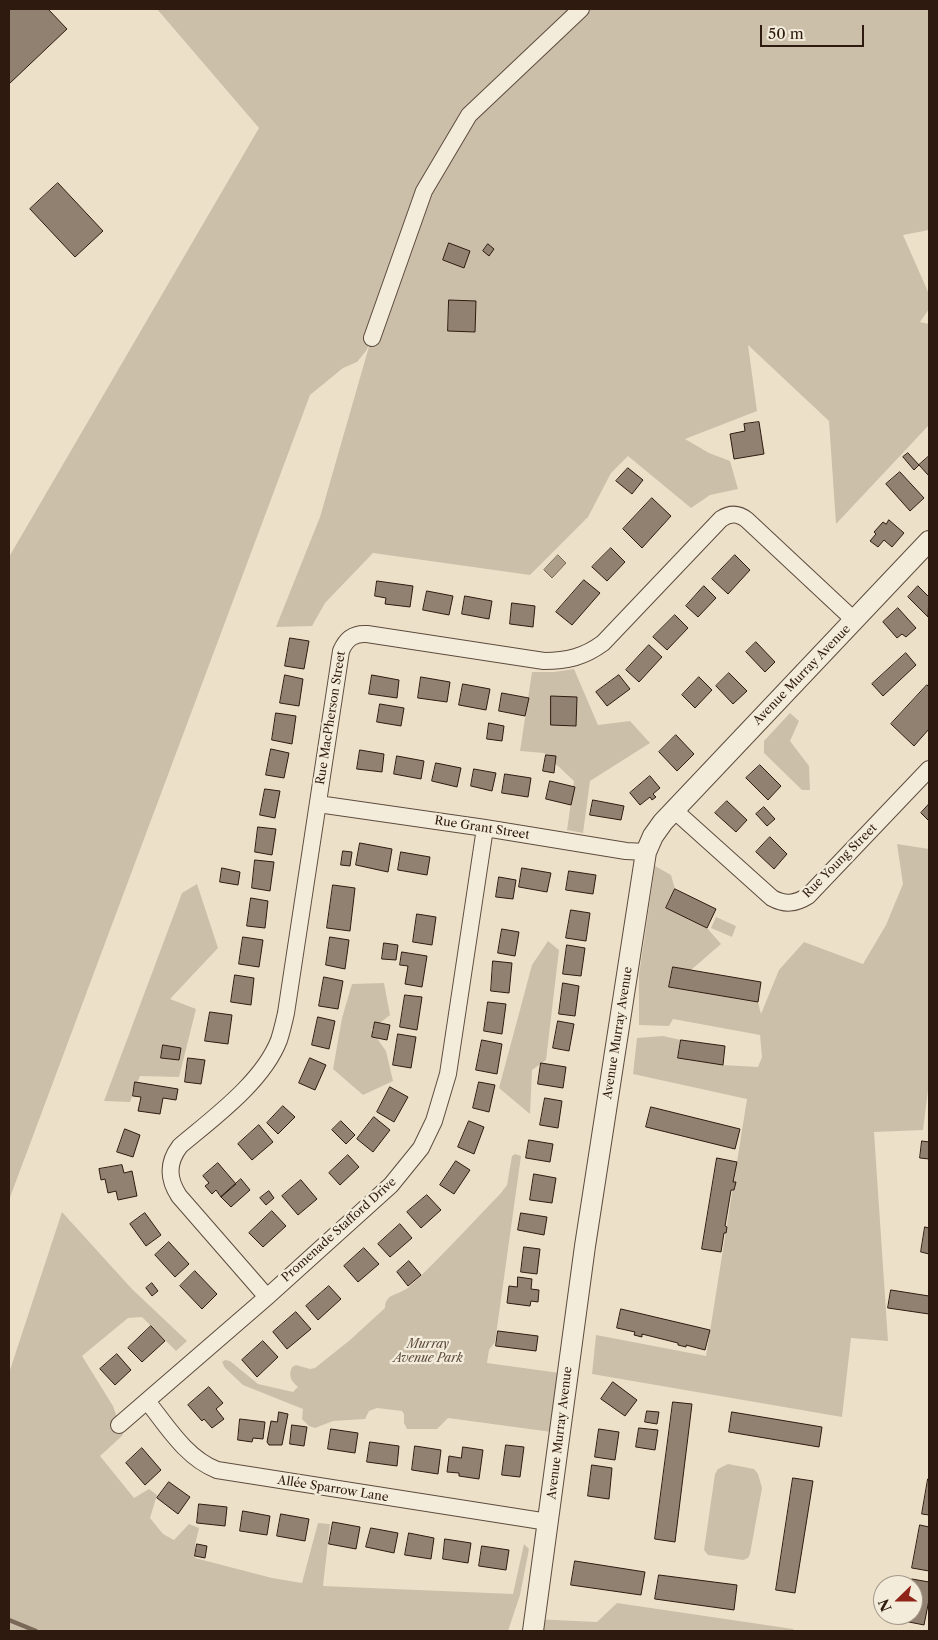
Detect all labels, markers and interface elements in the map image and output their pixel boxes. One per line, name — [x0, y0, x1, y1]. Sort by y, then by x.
scale bar — [763, 15, 867, 47]
text: 50 m — [768, 24, 804, 43]
street label: Avenue Murray Avenue — [750, 622, 854, 728]
street label: Rue MacPherson Street — [313, 650, 349, 786]
street label: Rue Grant Street — [433, 813, 531, 843]
street label: Rue Young Street — [800, 821, 880, 901]
street label: Avenue Murray Avenue — [600, 966, 636, 1100]
street label: Promenade Stafford Drive — [279, 1175, 399, 1285]
park label: Murray Avenue Park — [393, 1338, 463, 1366]
street label: Avenue Murray Avenue — [545, 1366, 575, 1500]
street label: Allée Sparrow Lane — [277, 1473, 389, 1505]
north arrow — [873, 1575, 923, 1625]
text: N — [874, 1596, 896, 1614]

